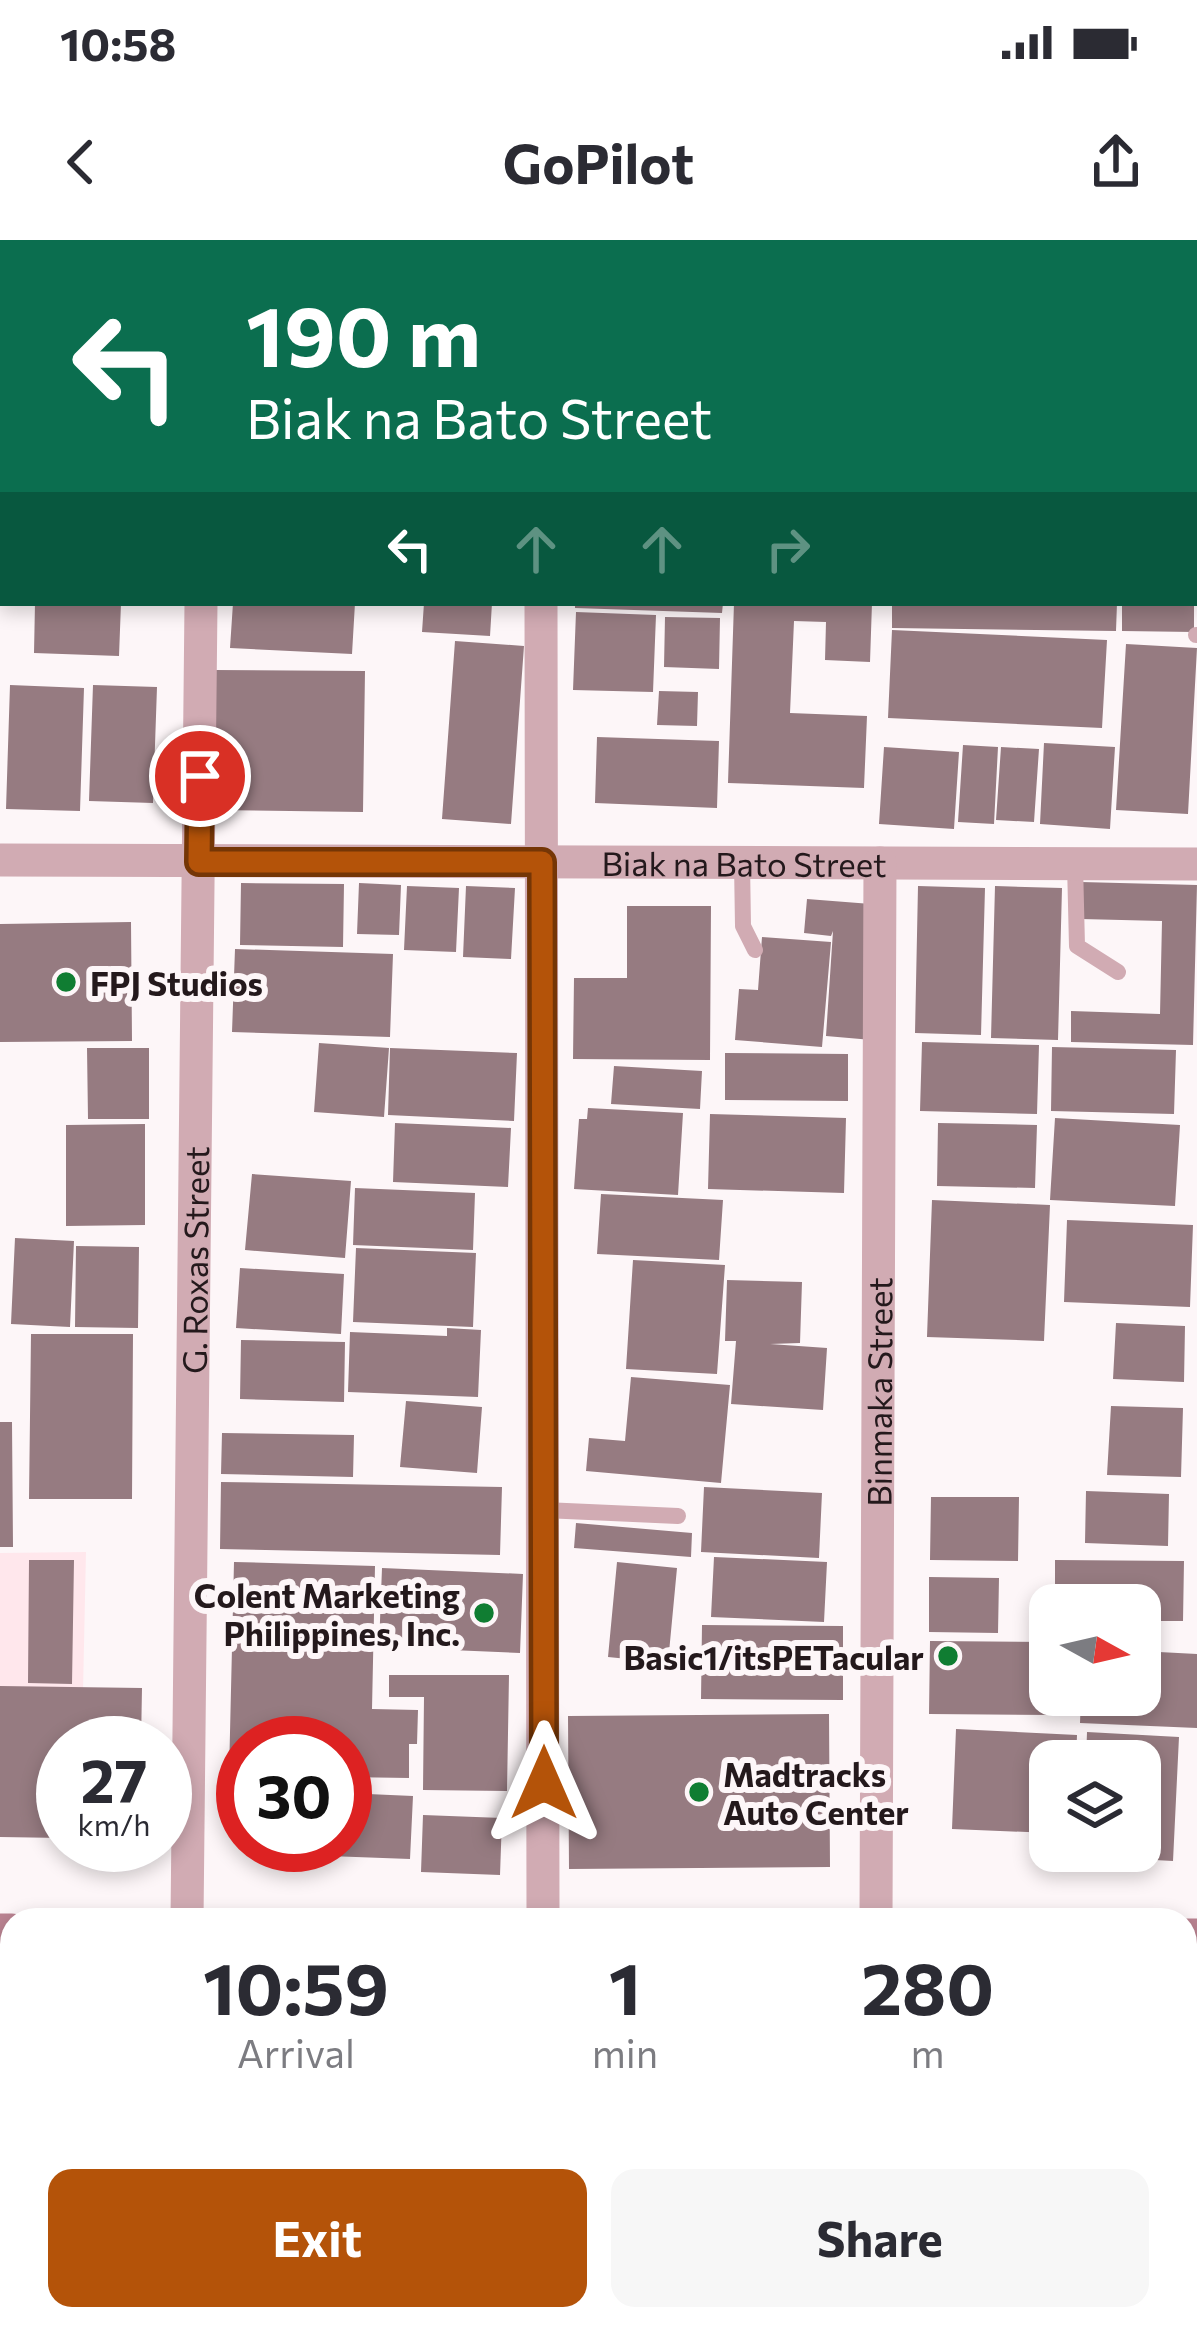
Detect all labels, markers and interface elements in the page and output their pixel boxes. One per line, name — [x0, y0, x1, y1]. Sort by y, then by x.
text: 10:58 — [60, 15, 176, 70]
icon: back — [48, 129, 114, 195]
text: GoPilot — [503, 129, 694, 195]
icon: share — [1083, 129, 1149, 195]
text: 190 m — [246, 282, 481, 384]
icon: left — [48, 288, 204, 444]
text: Biak na Bato Street — [246, 384, 712, 450]
icon: left — [377, 516, 443, 582]
icon: ahead — [503, 516, 569, 582]
icon: ahead — [629, 516, 695, 582]
icon: right — [755, 516, 821, 582]
pin — [149, 725, 251, 827]
icon: arrive — [167, 743, 233, 809]
street label: Biak na Bato Street — [601, 842, 887, 883]
place label: FPJ Studios — [90, 962, 263, 1003]
marker: FPJ Studios — [53, 969, 79, 995]
street label: G. Roxas Street — [172, 1146, 216, 1374]
street label: Binmaka Street — [857, 1277, 899, 1507]
place label: Colent Marketing Philippines, Inc. — [194, 1574, 460, 1653]
north arrow — [1029, 1584, 1161, 1716]
map controls — [1029, 1584, 1161, 1872]
marker: Colent Marketing Philippines, Inc. — [471, 1600, 497, 1626]
place label: Basic1/itsPETacular — [623, 1636, 924, 1677]
marker: Basic1/itsPETacular — [935, 1643, 961, 1669]
speed limit sign: 30 — [216, 1716, 372, 1872]
position arrow — [481, 1720, 607, 1846]
button: layers — [1029, 1740, 1161, 1872]
text: 27 — [81, 1742, 147, 1815]
place label: Madtracks Auto Center — [723, 1753, 909, 1832]
marker: Madtracks Auto Center — [686, 1779, 712, 1805]
text: km/h — [78, 1805, 150, 1842]
text: 10:59 — [203, 1942, 389, 2030]
text: 1 — [609, 1942, 641, 2030]
text: 280 — [861, 1942, 994, 2030]
text: Arrival — [237, 2028, 355, 2076]
text: min — [592, 2028, 658, 2076]
text: m — [911, 2028, 945, 2076]
button: Exit — [48, 2169, 587, 2307]
button: Share — [611, 2169, 1149, 2307]

